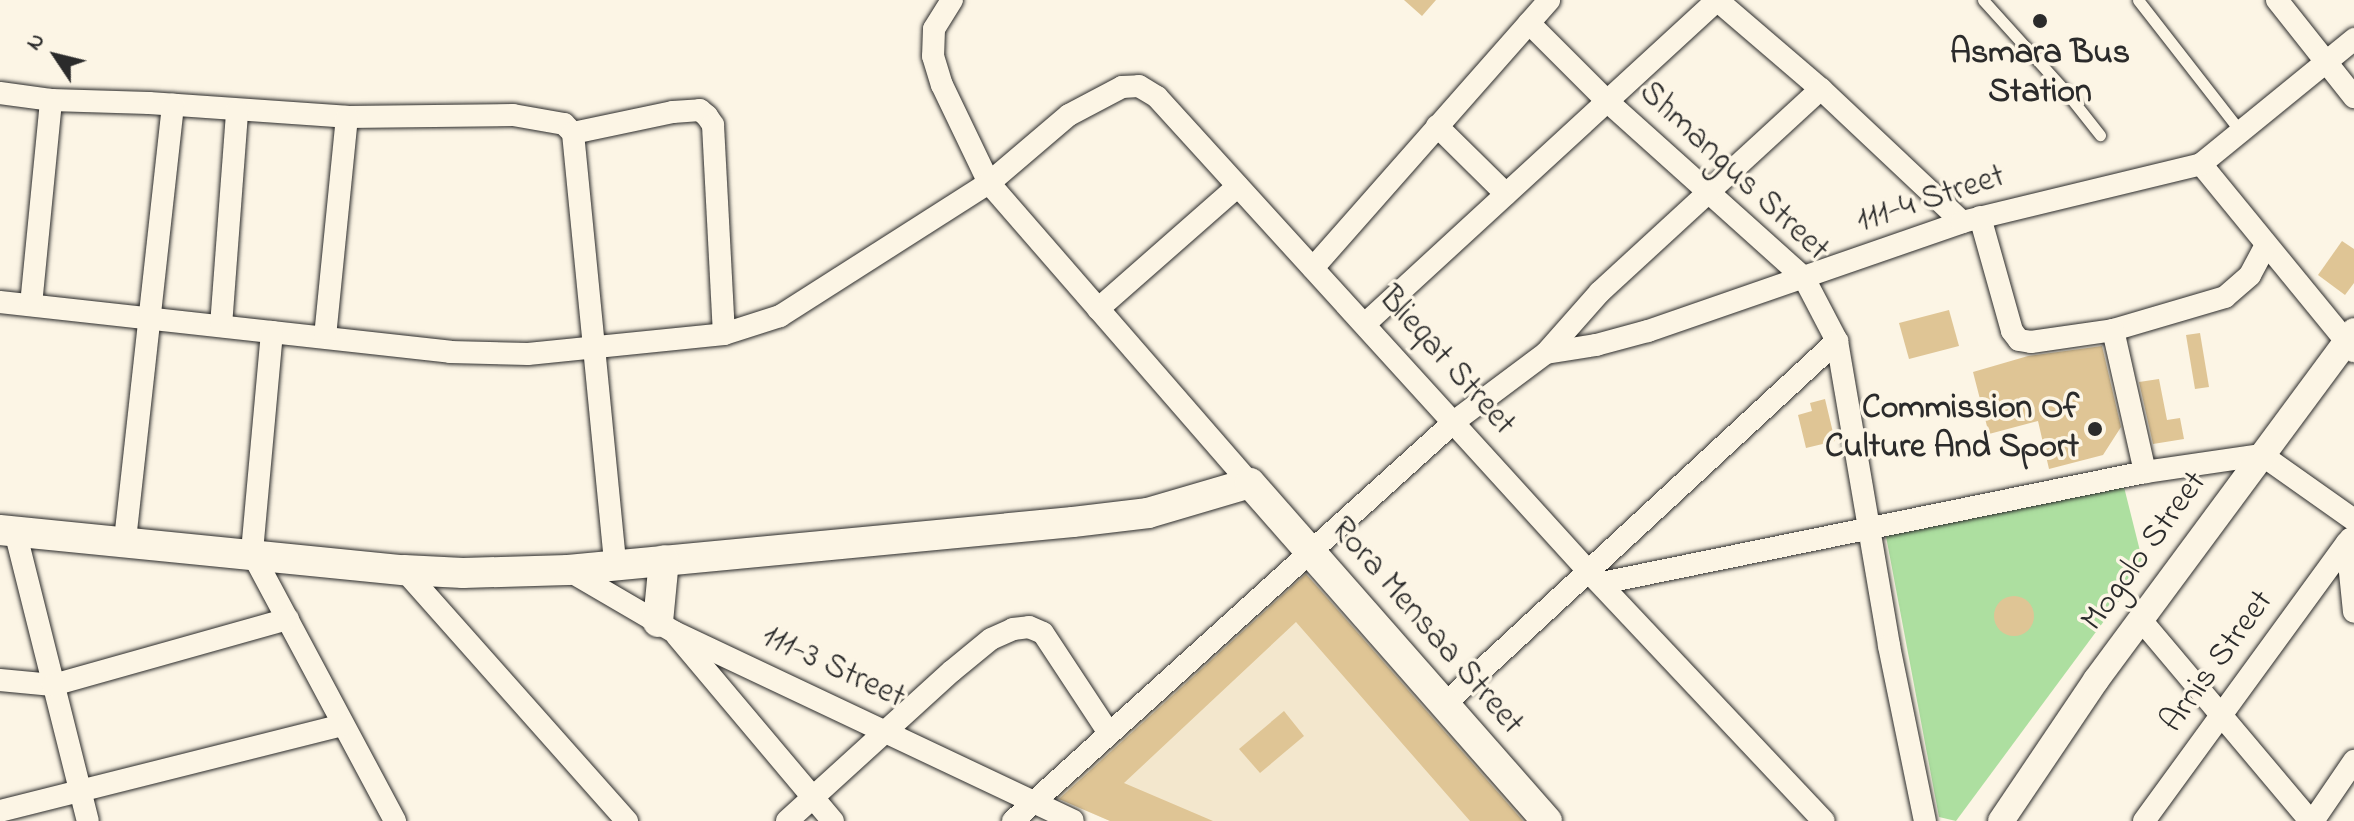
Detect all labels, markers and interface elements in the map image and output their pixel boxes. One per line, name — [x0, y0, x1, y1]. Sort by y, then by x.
marker: Asmara Bus Station — [2031, 12, 2049, 30]
north arrow — [16, 16, 96, 96]
text: N — [19, 27, 54, 58]
place label: Asmara Bus Station — [1950, 34, 2130, 114]
street label: Shmangus Street — [1629, 73, 1837, 271]
street label: 111-4 Street — [1852, 157, 2010, 243]
street label: Blieqat Street — [1369, 279, 1523, 445]
place label: Commission Of Culture And Sport — [1825, 389, 2079, 468]
marker: Commission Of Culture And Sport — [2086, 420, 2104, 438]
street label: Mogolo Street — [2073, 464, 2217, 640]
street label: Rora Mensaa Street — [1320, 510, 1532, 744]
street label: Arnis Street — [2153, 583, 2283, 741]
street label: 111-3 Street — [755, 617, 911, 719]

